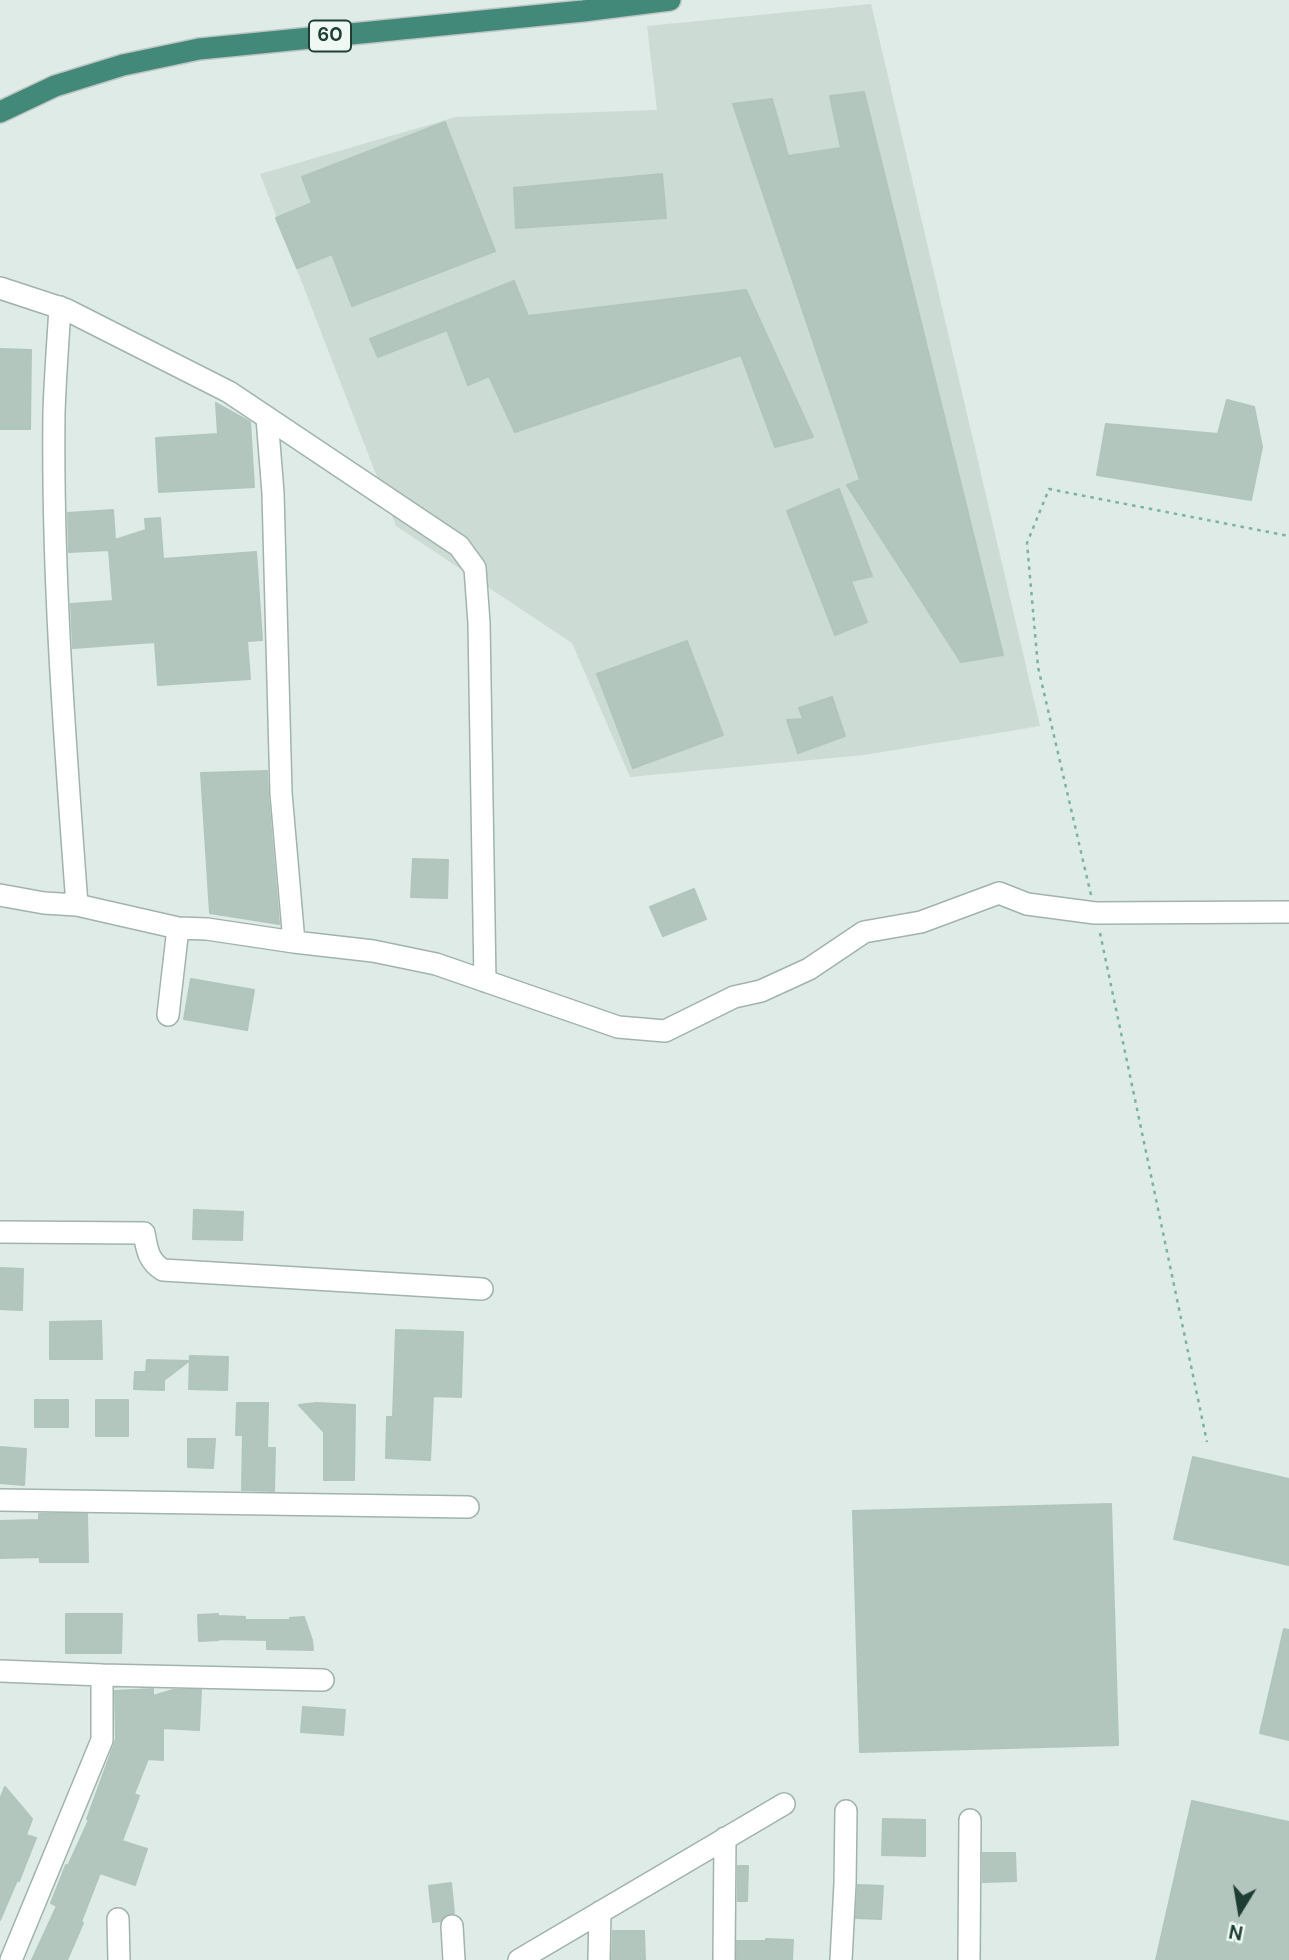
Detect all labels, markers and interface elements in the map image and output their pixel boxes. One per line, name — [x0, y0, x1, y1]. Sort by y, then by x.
road number: 60 — [309, 20, 351, 52]
north arrow — [1205, 1876, 1275, 1946]
text: N — [1227, 1919, 1245, 1946]

